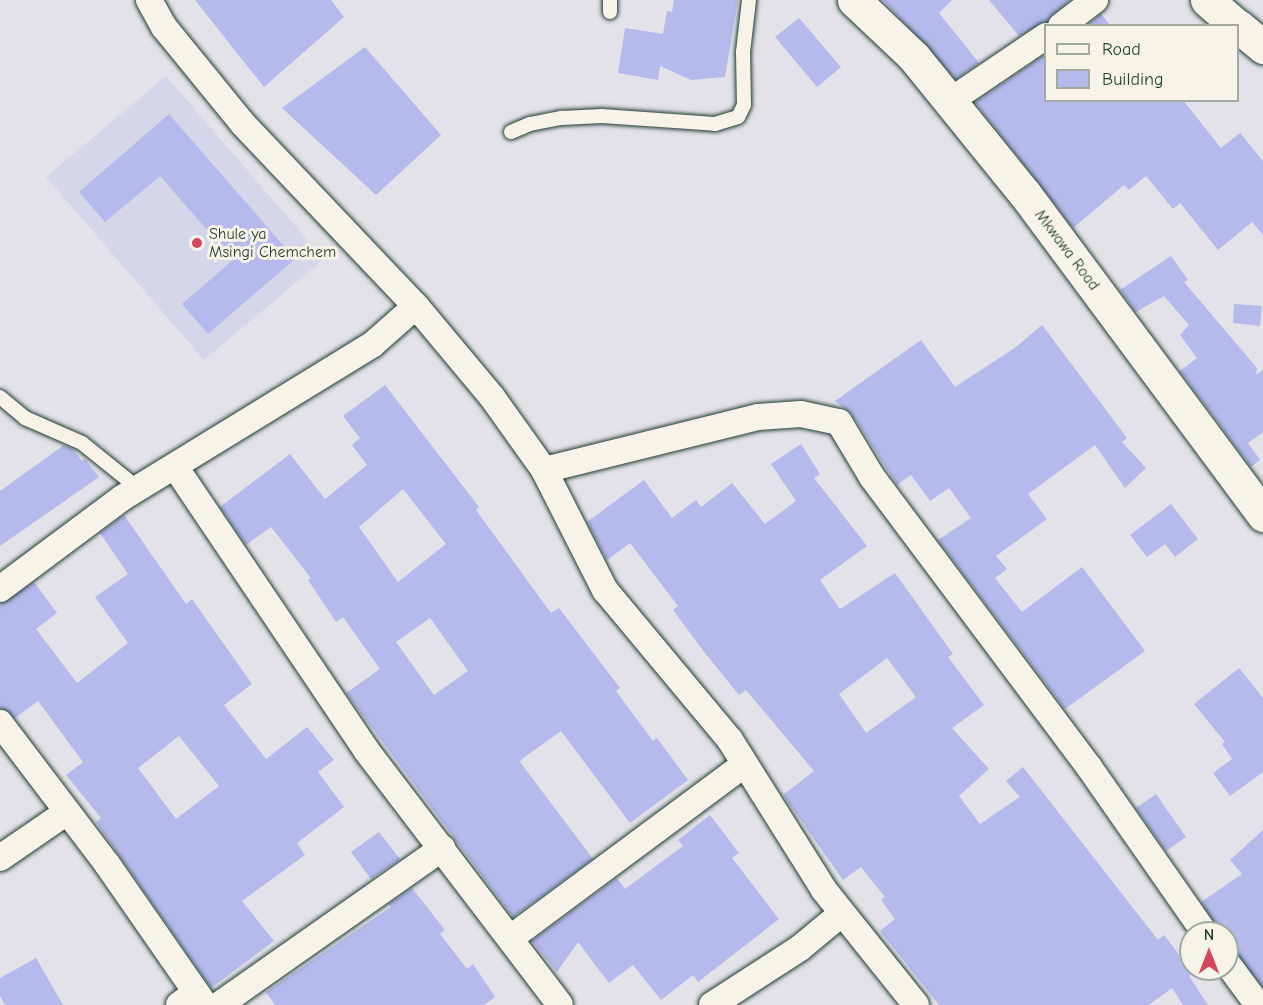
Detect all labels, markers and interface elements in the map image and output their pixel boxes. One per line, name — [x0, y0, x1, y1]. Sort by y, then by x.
legend — [1044, 24, 1239, 102]
text: Road — [1102, 39, 1141, 60]
text: Building — [1102, 69, 1164, 90]
street label: Mkwawa Road — [1030, 206, 1104, 294]
place label: Shule ya Msingi Chemchem — [209, 224, 336, 262]
marker: Shule ya Msingi Chemchem — [190, 236, 204, 250]
north arrow — [1179, 921, 1239, 981]
text: N — [1204, 926, 1214, 944]

